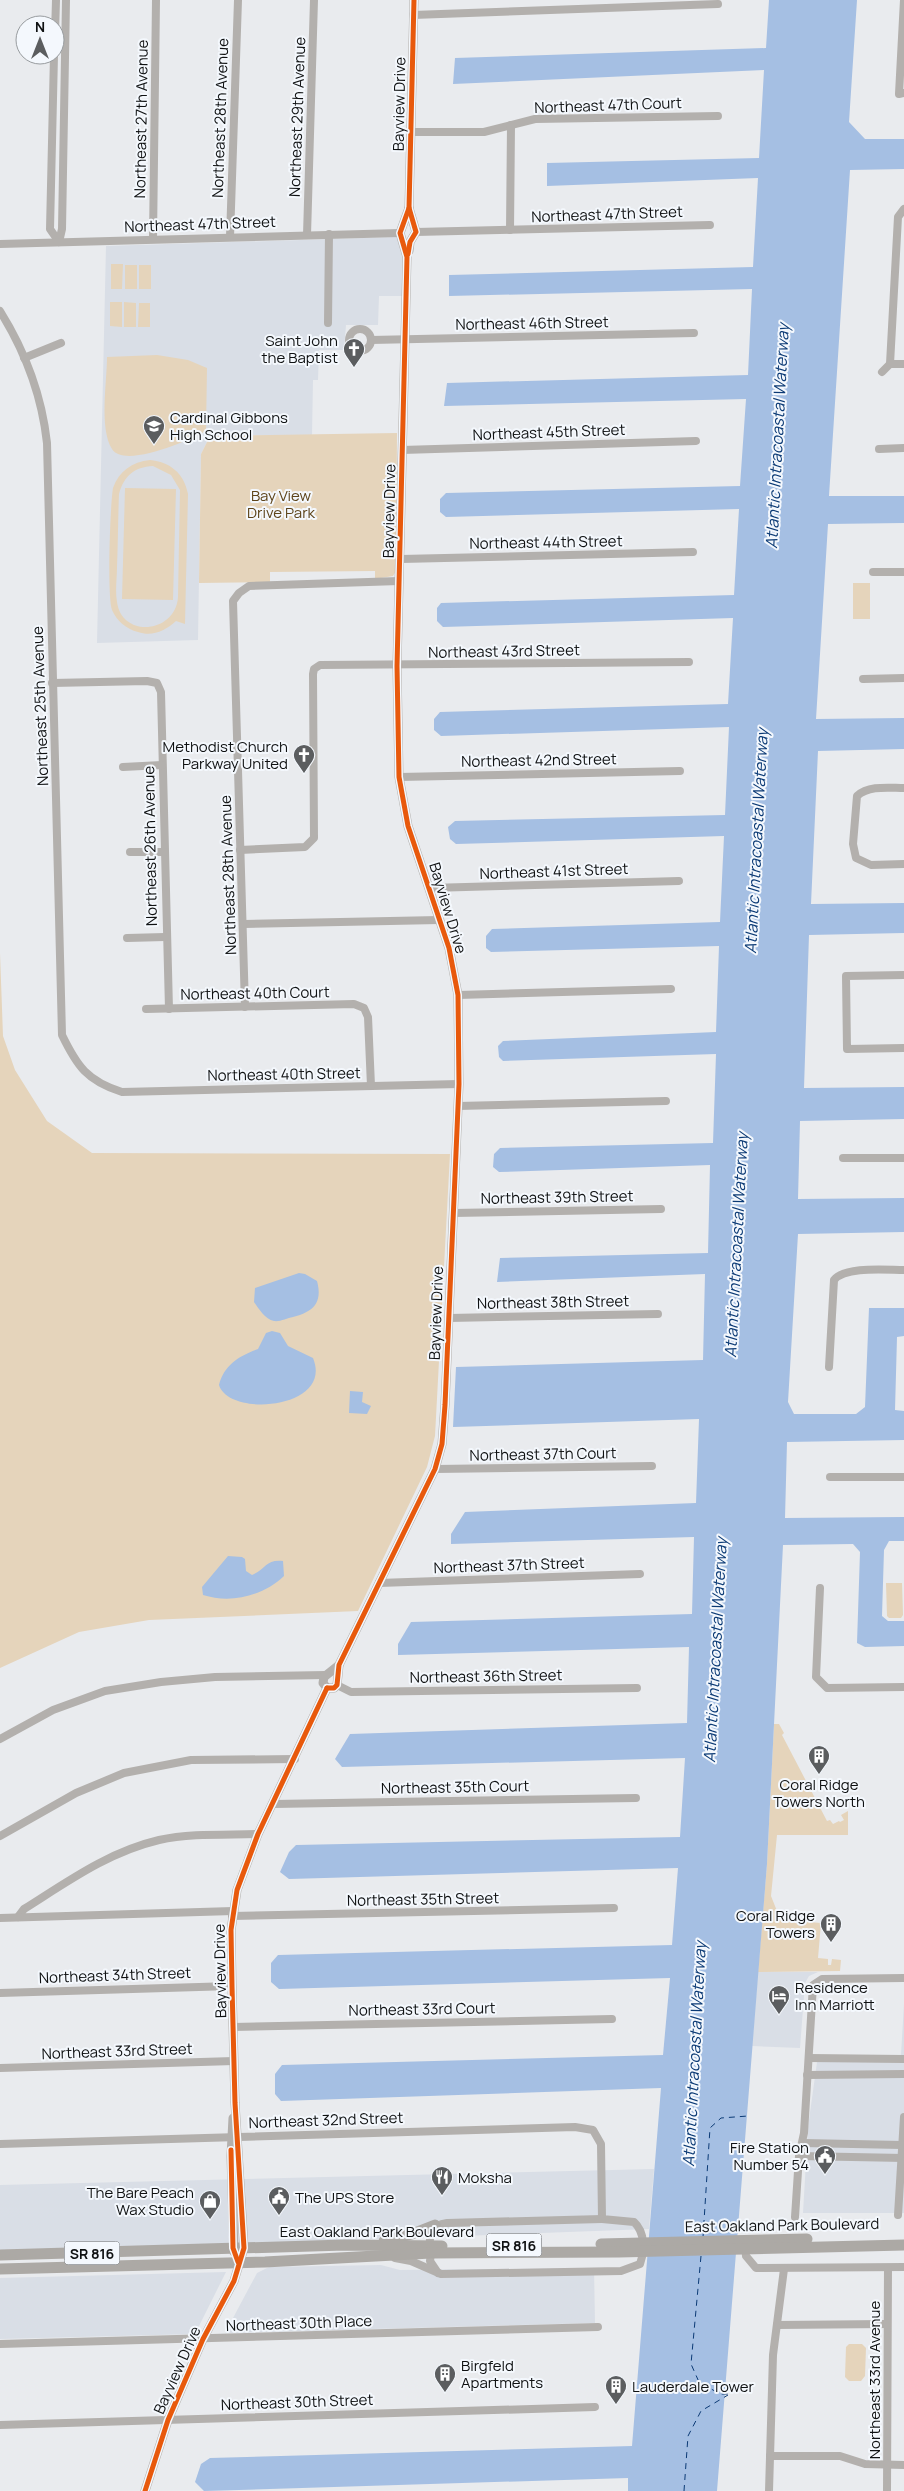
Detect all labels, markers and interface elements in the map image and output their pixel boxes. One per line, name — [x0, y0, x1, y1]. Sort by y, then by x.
north arrow — [15, 15, 65, 65]
text: N — [35, 17, 45, 36]
street label: Northeast 29th Avenue — [284, 36, 310, 198]
street label: Northeast 28th Avenue — [207, 38, 233, 198]
street label: Northeast 27th Avenue — [129, 39, 153, 198]
street label: Bayview Drive — [388, 57, 410, 151]
street label: Northeast 47th Court — [534, 92, 682, 118]
street label: Northeast 47th Street — [531, 201, 683, 227]
street label: Northeast 47th Street — [124, 211, 276, 237]
street label: Northeast 46th Street — [455, 311, 609, 335]
water label: Atlantic Intracoastal Waterway — [760, 320, 794, 549]
place label: Saint John the Baptist — [262, 330, 338, 368]
church icon: Saint John the Baptist — [342, 337, 366, 368]
place label: Cardinal Gibbons High School — [170, 407, 288, 445]
school or university icon: Cardinal Gibbons High School — [142, 414, 166, 445]
street label: Northeast 45th Street — [472, 419, 626, 445]
street label: Bayview Drive — [378, 464, 400, 558]
park label: Bay View Drive Park — [247, 485, 316, 523]
street label: Northeast 44th Street — [469, 530, 623, 554]
street label: Northeast 25th Avenue — [27, 626, 53, 786]
street label: Northeast 43rd Street — [428, 639, 580, 663]
water label: Atlantic Intracoastal Waterway — [739, 725, 773, 954]
place label: Methodist Church Parkway United — [163, 736, 288, 774]
church icon: Methodist Church Parkway United — [292, 743, 316, 774]
street label: Northeast 42nd Street — [461, 748, 617, 772]
street label: Northeast 26th Avenue — [138, 765, 162, 926]
street label: Northeast 28th Avenue — [215, 795, 241, 955]
street label: Northeast 41st Street — [479, 858, 629, 884]
street label: Bayview Drive — [424, 860, 472, 956]
street label: Northeast 40th Court — [180, 981, 330, 1005]
street label: Northeast 40th Street — [207, 1062, 361, 1086]
water label: Atlantic Intracoastal Waterway — [719, 1129, 753, 1358]
street label: Northeast 39th Street — [480, 1185, 634, 1209]
street label: Bayview Drive — [424, 1265, 448, 1360]
street label: Northeast 38th Street — [477, 1290, 629, 1314]
street label: Northeast 37th Court — [469, 1442, 617, 1466]
water label: Atlantic Intracoastal Waterway — [698, 1534, 732, 1763]
street label: Northeast 37th Street — [433, 1552, 585, 1578]
street label: Northeast 36th Street — [409, 1664, 563, 1688]
building icon: Coral Ridge Towers North — [807, 1744, 831, 1775]
place label: Coral Ridge Towers North — [773, 1774, 865, 1812]
street label: Northeast 35th Court — [381, 1775, 529, 1799]
street label: Northeast 35th Street — [347, 1887, 499, 1911]
place label: Coral Ridge Towers — [736, 1905, 815, 1943]
building icon: Coral Ridge Towers — [819, 1912, 843, 1943]
street label: Bayview Drive — [209, 1924, 231, 2018]
water label: Atlantic Intracoastal Waterway — [677, 1938, 711, 2167]
street label: Northeast 34th Street — [38, 1962, 192, 1988]
place label: Residence Inn Marriott — [795, 1977, 875, 2015]
hotel icon: Residence Inn Marriott — [767, 1984, 791, 2015]
street label: Northeast 33rd Court — [348, 1997, 496, 2021]
street label: Northeast 33rd Street — [41, 2038, 193, 2064]
street label: Northeast 32nd Street — [248, 2107, 404, 2133]
place label: Fire Station Number 54 — [730, 2137, 809, 2175]
public building icon: Fire Station Number 54 — [813, 2144, 837, 2175]
restaurant icon: Moksha — [430, 2165, 454, 2196]
place label: Moksha — [458, 2167, 512, 2188]
place label: The Bare Peach Wax Studio — [87, 2182, 194, 2220]
public building icon: The UPS Store — [267, 2185, 291, 2216]
place label: The UPS Store — [295, 2187, 395, 2208]
shop icon: The Bare Peach Wax Studio — [198, 2189, 222, 2220]
street label: East Oakland Park Boulevard — [685, 2213, 879, 2237]
street label: East Oakland Park Boulevard — [280, 2221, 474, 2242]
road number: SR 816 — [486, 2234, 542, 2256]
road number: SR 816 — [64, 2242, 120, 2264]
street label: Northeast 33rd Avenue — [864, 2301, 885, 2459]
street label: Northeast 30th Place — [225, 2310, 373, 2336]
street label: Bayview Drive — [148, 2323, 206, 2417]
place label: Birgfeld Apartments — [461, 2355, 543, 2393]
building icon: Birgfeld Apartments — [433, 2362, 457, 2393]
building icon: Lauderdale Tower — [604, 2374, 628, 2405]
place label: Lauderdale Tower — [632, 2376, 755, 2397]
street label: Northeast 30th Street — [220, 2389, 374, 2415]

